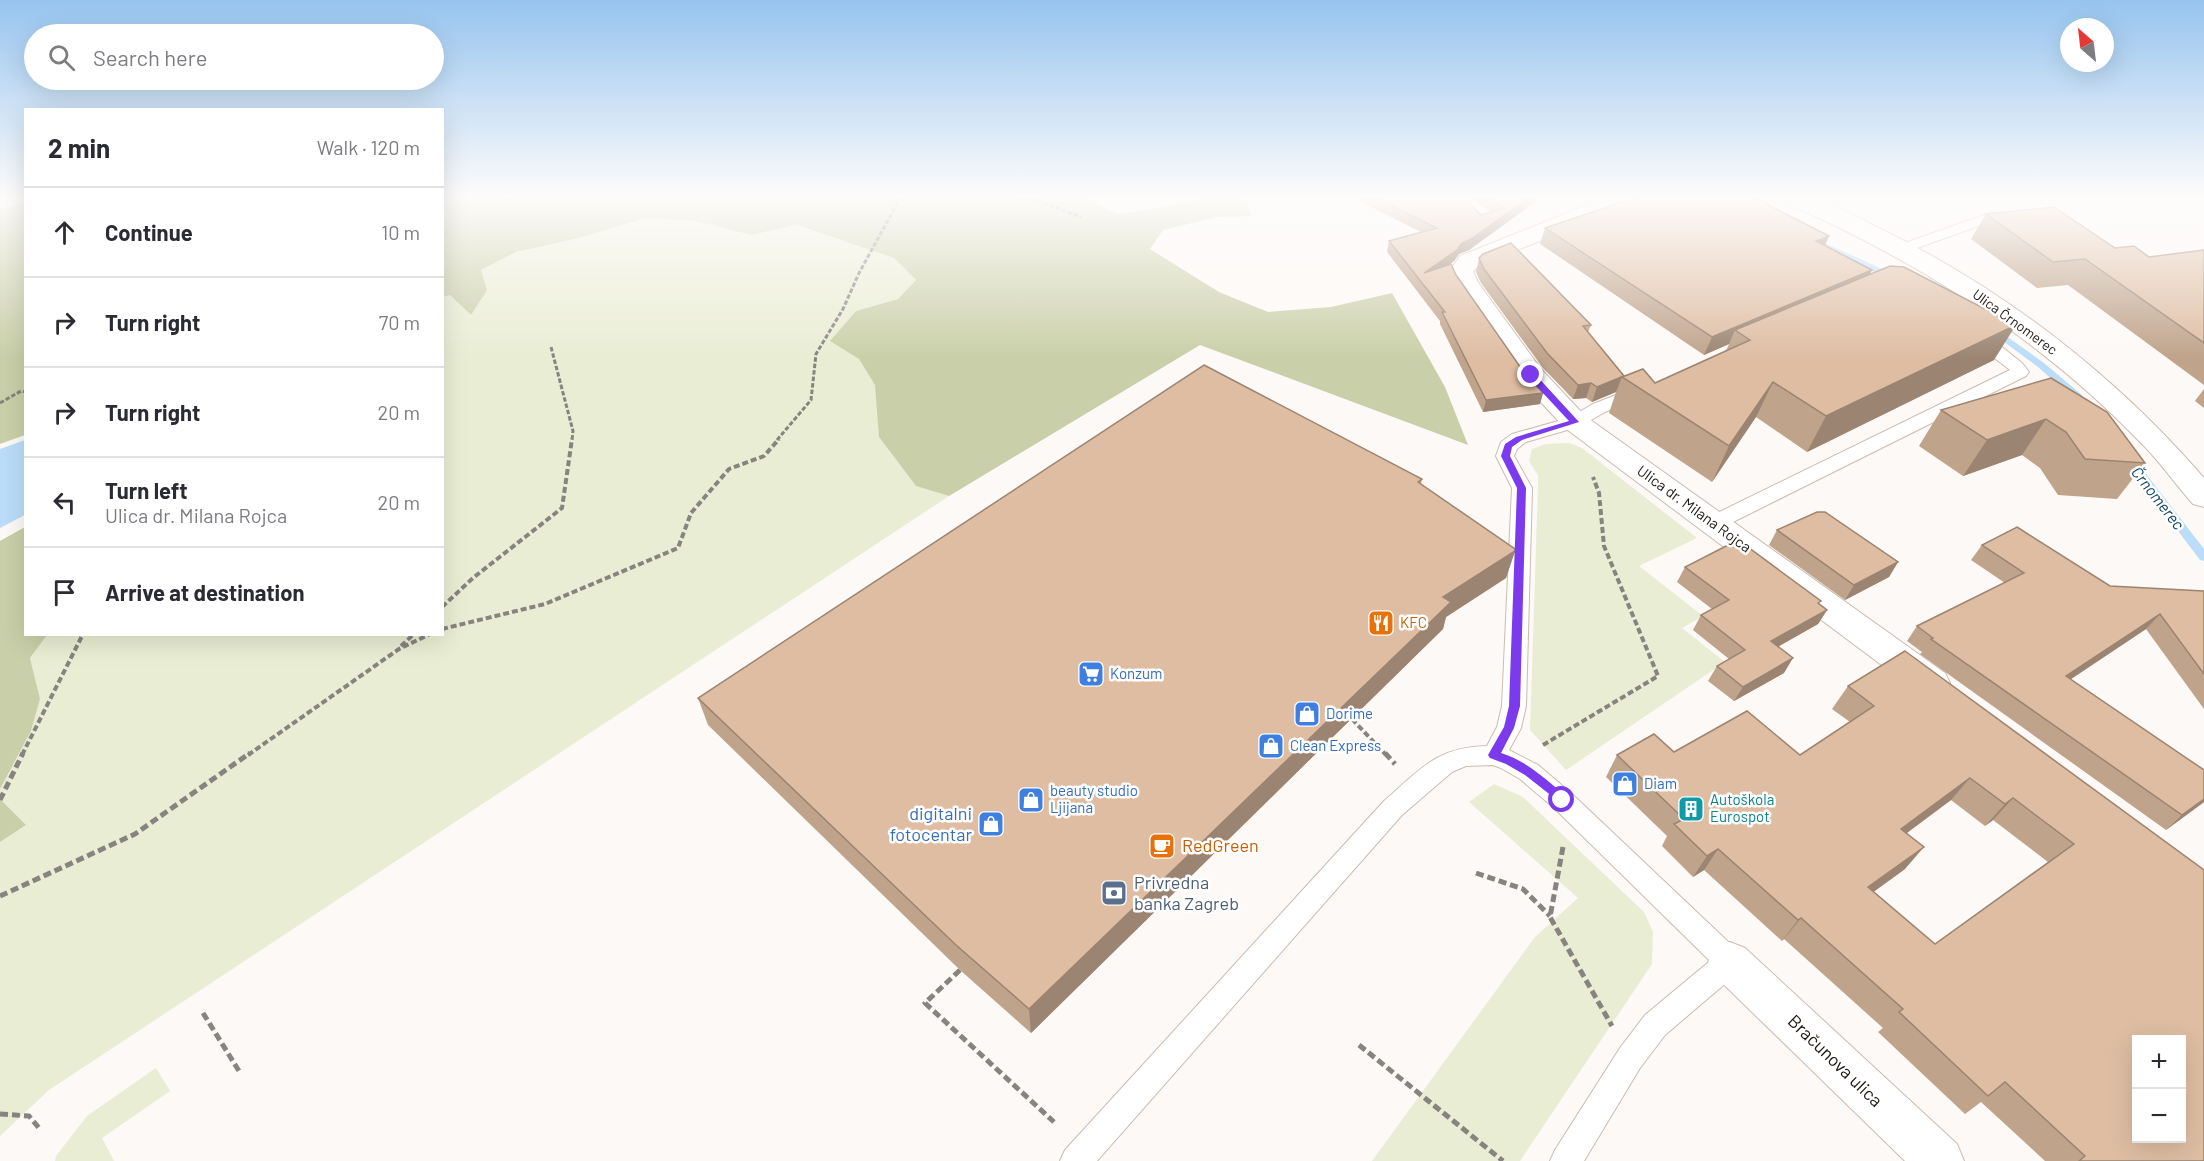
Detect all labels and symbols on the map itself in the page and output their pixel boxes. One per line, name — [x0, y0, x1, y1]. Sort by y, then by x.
north arrow — [2060, 18, 2114, 72]
street label: Ulica Črnomerec — [1970, 285, 2061, 358]
route end — [1517, 361, 1543, 387]
street label: Ulica dr. Milana Rojca — [1634, 461, 1755, 556]
water label: Črnomerec — [2128, 462, 2189, 533]
restaurant icon: KFC — [1366, 608, 1396, 638]
place label: KFC — [1400, 613, 1427, 631]
supermarket icon: Konzum — [1076, 659, 1106, 689]
place label: Konzum — [1110, 664, 1162, 682]
shop icon: Dorime — [1292, 699, 1322, 729]
place label: Dorime — [1326, 704, 1373, 722]
shop icon: Clean Express — [1256, 731, 1286, 761]
place label: Clean Express — [1290, 736, 1381, 754]
shop icon: Diam — [1610, 769, 1640, 799]
place label: Diam — [1644, 774, 1677, 792]
place label: beauty studio Ljijana — [1050, 781, 1138, 816]
shop icon: beauty studio Ljijana — [1016, 785, 1046, 815]
route start — [1548, 786, 1574, 812]
place label: Autoškola Eurospot — [1710, 790, 1774, 825]
building icon: Autoškola Eurospot — [1676, 794, 1706, 824]
place label: digitalni fotocentar — [890, 802, 972, 845]
shop icon: digitalni fotocentar — [976, 809, 1006, 839]
cafe icon: RedGreen — [1147, 831, 1177, 861]
place label: RedGreen — [1182, 834, 1259, 856]
place label: Privredna banka Zagreb — [1134, 871, 1239, 914]
bank icon: Privredna banka Zagreb — [1099, 878, 1129, 908]
street label: Bračunova ulica — [1784, 1010, 1888, 1111]

